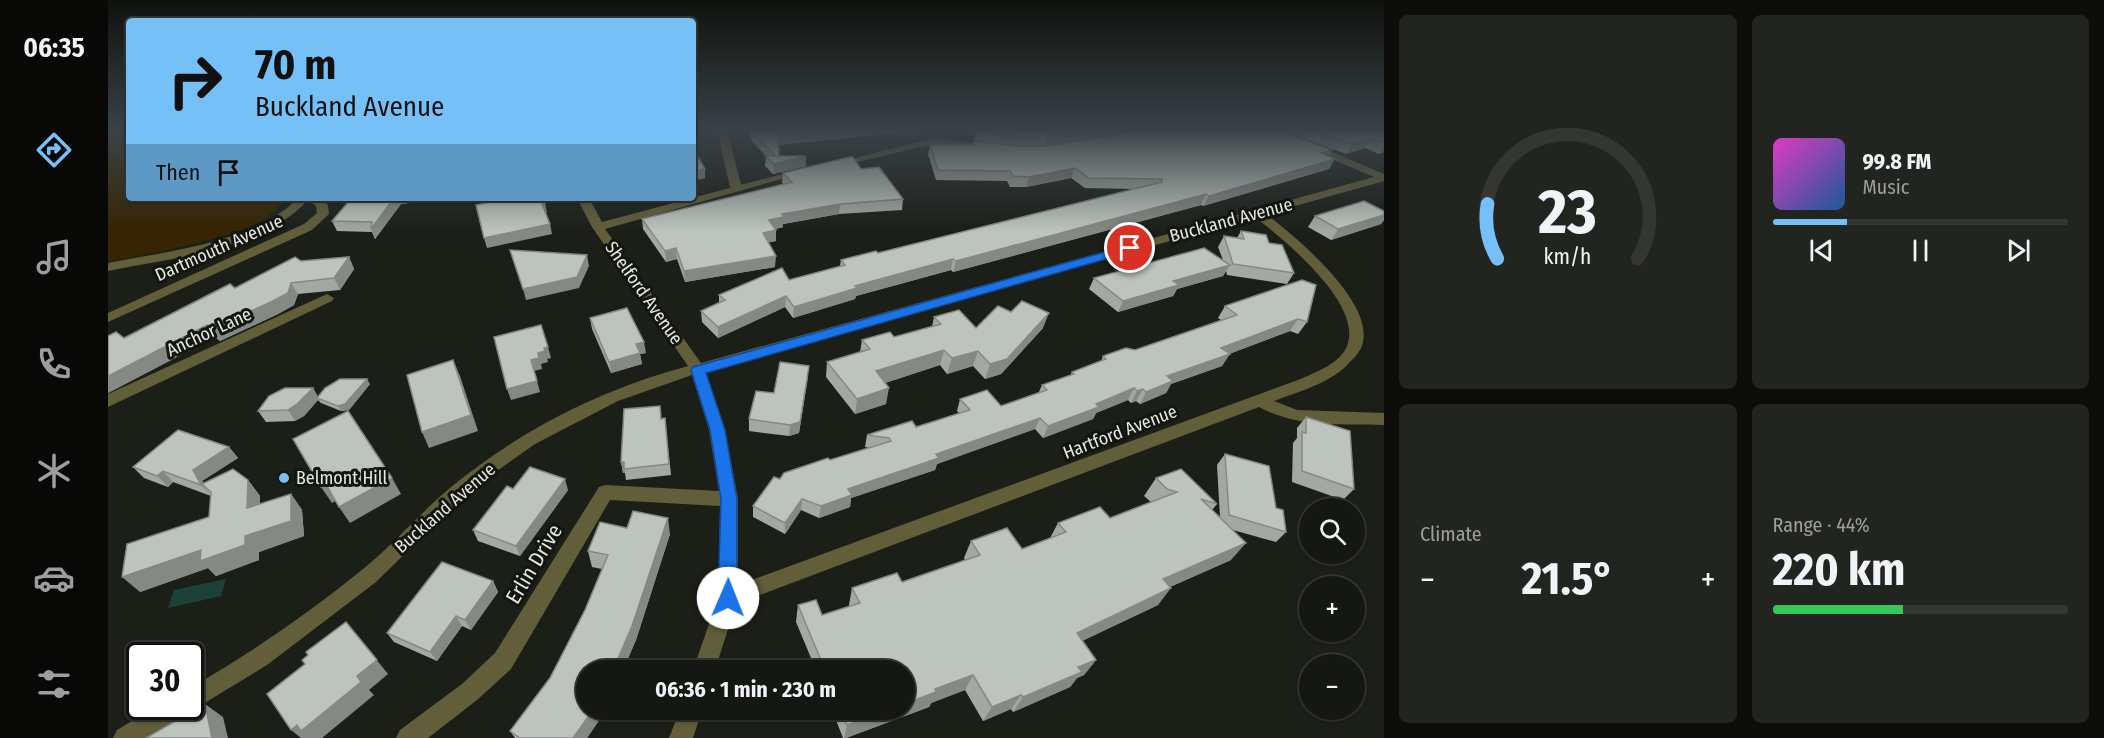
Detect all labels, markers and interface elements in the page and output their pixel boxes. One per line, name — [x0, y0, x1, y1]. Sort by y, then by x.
text: 06:35 — [23, 32, 85, 64]
text: 70 m — [255, 40, 336, 90]
icon: right — [156, 42, 234, 120]
text: Buckland Avenue — [255, 91, 444, 123]
icon: directions — [33, 129, 75, 171]
text: 99.8 FM — [1863, 148, 1931, 175]
icon: arrive — [212, 156, 245, 189]
text: Then — [156, 159, 200, 186]
text: 23 — [1538, 175, 1597, 250]
text: Music — [1863, 175, 1909, 199]
street label: Buckland Avenue — [1167, 193, 1295, 247]
street label: Dartmouth Avenue — [152, 210, 286, 286]
pin — [1104, 222, 1155, 273]
icon: arrive — [1113, 231, 1146, 264]
icon: previous — [1805, 234, 1838, 267]
icon: pause — [1904, 234, 1937, 267]
icon: next — [2002, 234, 2035, 267]
icon: music — [33, 236, 75, 278]
street label: Shelford Avenue — [600, 237, 688, 349]
text: km/h — [1544, 245, 1592, 271]
street label: Anchor Lane — [163, 303, 255, 361]
icon: phone — [33, 343, 75, 385]
street label: Hartford Avenue — [1060, 400, 1180, 464]
icon: climate — [33, 450, 75, 492]
street label: Buckland Avenue — [390, 458, 500, 558]
place label: Belmont Hill — [296, 467, 388, 489]
marker: Belmont Hill — [277, 471, 291, 485]
map controls — [1299, 498, 1365, 720]
button: search — [1299, 498, 1365, 564]
text: Range · 44% — [1773, 513, 1870, 537]
street label: Erlin Drive — [500, 519, 568, 609]
text: Climate — [1420, 522, 1482, 546]
text: 220 km — [1773, 543, 1905, 597]
text: 21.5° — [1521, 552, 1614, 606]
icon: car — [33, 557, 75, 599]
text: − — [1420, 560, 1435, 600]
text: + — [1700, 560, 1716, 600]
position arrow — [696, 566, 760, 630]
button: + — [1299, 576, 1365, 642]
speed limit sign: 30 — [126, 642, 204, 720]
button: − — [1299, 654, 1365, 720]
icon: filters — [33, 663, 75, 705]
text: 06:36 · 1 min · 230 m — [655, 676, 836, 703]

